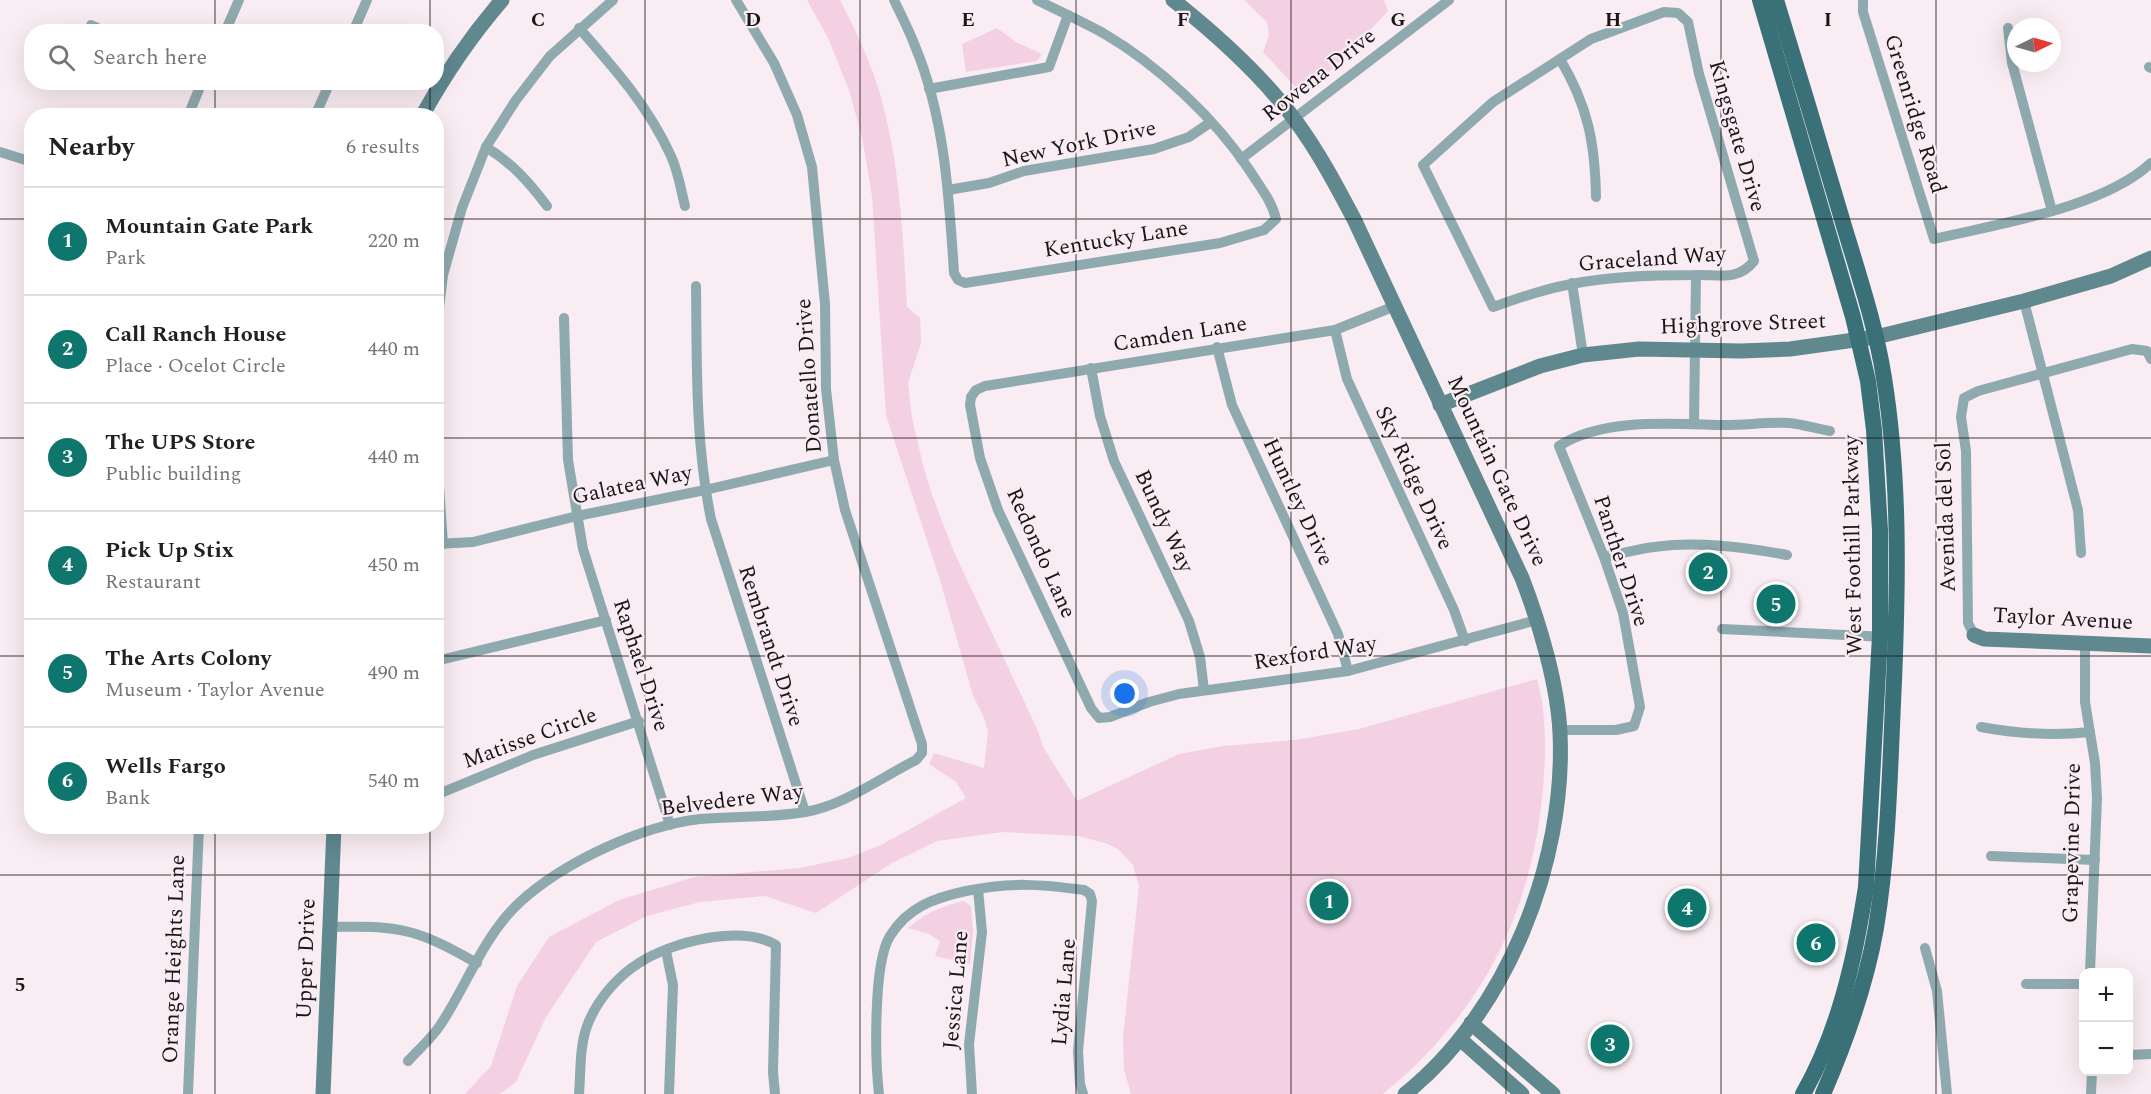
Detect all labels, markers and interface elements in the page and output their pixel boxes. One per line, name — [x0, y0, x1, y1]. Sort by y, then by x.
text: C — [531, 5, 545, 35]
text: D — [745, 5, 761, 35]
text: E — [961, 5, 975, 35]
text: F — [1177, 5, 1189, 35]
text: G — [1390, 5, 1406, 35]
text: H — [1605, 5, 1621, 35]
text: I — [1824, 5, 1832, 35]
north arrow — [2007, 18, 2061, 72]
street label: Rowena Drive — [1255, 20, 1383, 130]
search box — [24, 24, 444, 90]
street label: Greenridge Road — [1875, 30, 1955, 198]
icon: search — [45, 41, 78, 74]
text: Search here — [93, 41, 207, 74]
street label: Kingsgate Drive — [1700, 56, 1774, 216]
street label: New York Drive — [999, 112, 1159, 176]
text: Nearby — [48, 127, 134, 167]
text: 6 results — [346, 132, 420, 162]
text: Mountain Gate Park — [105, 210, 313, 243]
street label: Kentucky Lane — [1041, 211, 1191, 267]
text: 1 — [62, 226, 73, 256]
text: 220 m — [368, 226, 420, 256]
street label: Graceland Way — [1577, 237, 1728, 281]
text: Park — [105, 243, 146, 273]
street label: Donatello Drive — [787, 298, 831, 454]
street label: Highgrove Street — [1659, 305, 1827, 343]
street label: Camden Lane — [1111, 307, 1249, 361]
text: Call Ranch House — [105, 318, 286, 351]
text: 2 — [62, 334, 73, 364]
text: 440 m — [368, 334, 420, 364]
text: Place · Ocelot Circle — [105, 351, 286, 381]
street label: Mountain Gate Drive — [1438, 370, 1556, 572]
street label: Sky Ridge Drive — [1366, 401, 1462, 555]
text: The UPS Store — [105, 426, 255, 459]
street label: Huntley Drive — [1254, 433, 1342, 571]
street label: West Foothill Parkway — [1835, 433, 1871, 655]
street label: Avenida del Sol — [1927, 441, 1965, 593]
text: 3 — [62, 442, 73, 472]
text: 440 m — [368, 442, 420, 472]
street label: Galatea Way — [569, 456, 696, 514]
text: Public building — [105, 459, 241, 489]
street label: Bundy Way — [1126, 464, 1203, 579]
street label: Redondo Lane — [997, 482, 1085, 624]
street label: Panther Drive — [1584, 491, 1658, 631]
text: Pick Up Stix — [105, 534, 234, 567]
text: 4 — [62, 550, 73, 580]
text: 450 m — [368, 550, 420, 580]
pin: 2 — [1688, 550, 1728, 594]
street label: Rembrandt Drive — [729, 561, 813, 731]
text: Restaurant — [105, 567, 201, 597]
pin: 5 — [1756, 582, 1796, 626]
street label: Raphael Drive — [604, 594, 678, 736]
street label: Taylor Avenue — [1992, 599, 2134, 639]
street label: Rexford Way — [1251, 627, 1380, 679]
text: The Arts Colony — [105, 642, 271, 675]
text: 5 — [62, 658, 73, 688]
text: 490 m — [368, 658, 420, 688]
text: Museum · Taylor Avenue — [105, 675, 325, 705]
your location — [1110, 679, 1139, 708]
street label: Matisse Circle — [458, 698, 602, 778]
text: Wells Fargo — [105, 750, 226, 783]
street label: Grapevine Drive — [2054, 763, 2090, 923]
text: 6 — [62, 766, 73, 796]
text: 540 m — [368, 766, 420, 796]
street label: Belvedere Way — [659, 775, 807, 825]
text: Bank — [105, 783, 151, 813]
street label: Orange Heights Lane — [154, 854, 194, 1064]
pin: 1 — [1310, 878, 1348, 924]
pin: 4 — [1668, 886, 1706, 930]
street label: Upper Drive — [287, 898, 325, 1020]
pin: 6 — [1796, 920, 1836, 966]
street label: Jessica Lane — [934, 929, 978, 1051]
street label: Lydia Lane — [1043, 937, 1085, 1047]
map controls — [2079, 968, 2133, 1076]
button: + — [2079, 968, 2133, 1022]
text: 5 — [14, 970, 26, 1000]
pin: 3 — [1590, 1022, 1630, 1066]
button: − — [2079, 1022, 2133, 1076]

